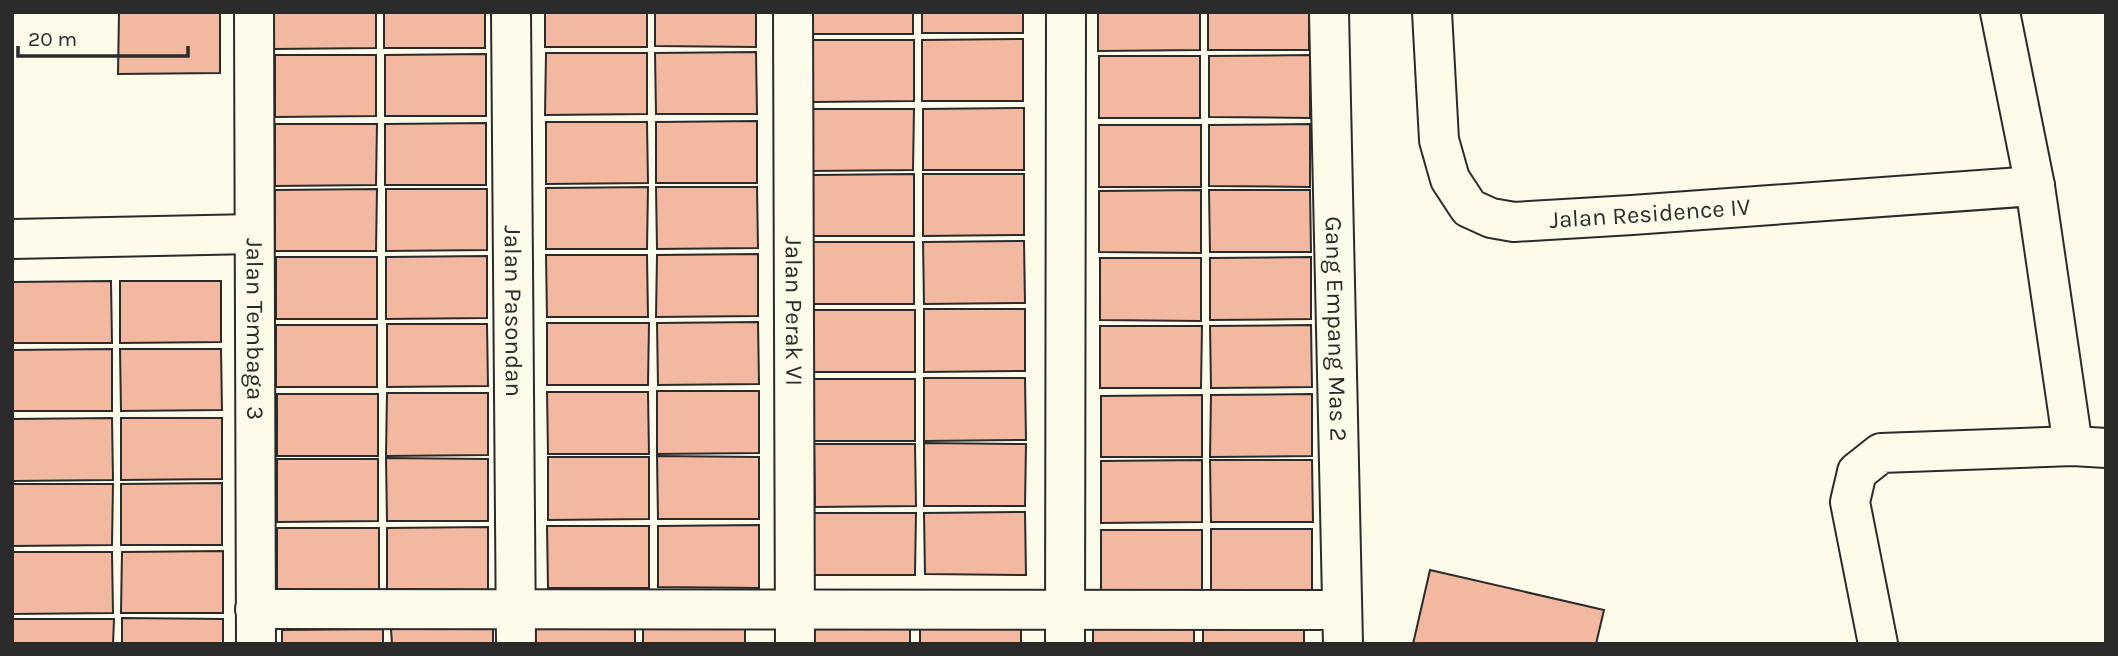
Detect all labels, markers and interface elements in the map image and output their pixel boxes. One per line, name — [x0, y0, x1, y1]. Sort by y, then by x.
scale bar — [18, 14, 187, 58]
text: 20 m — [28, 27, 77, 51]
street label: Jalan Residence IV — [1548, 192, 1752, 234]
street label: Gang Empang Mas 2 — [1320, 216, 1353, 442]
street label: Jalan Pasondan — [499, 225, 528, 397]
street label: Jalan Perak VI — [780, 236, 808, 386]
street label: Jalan Tembaga 3 — [241, 238, 269, 420]

